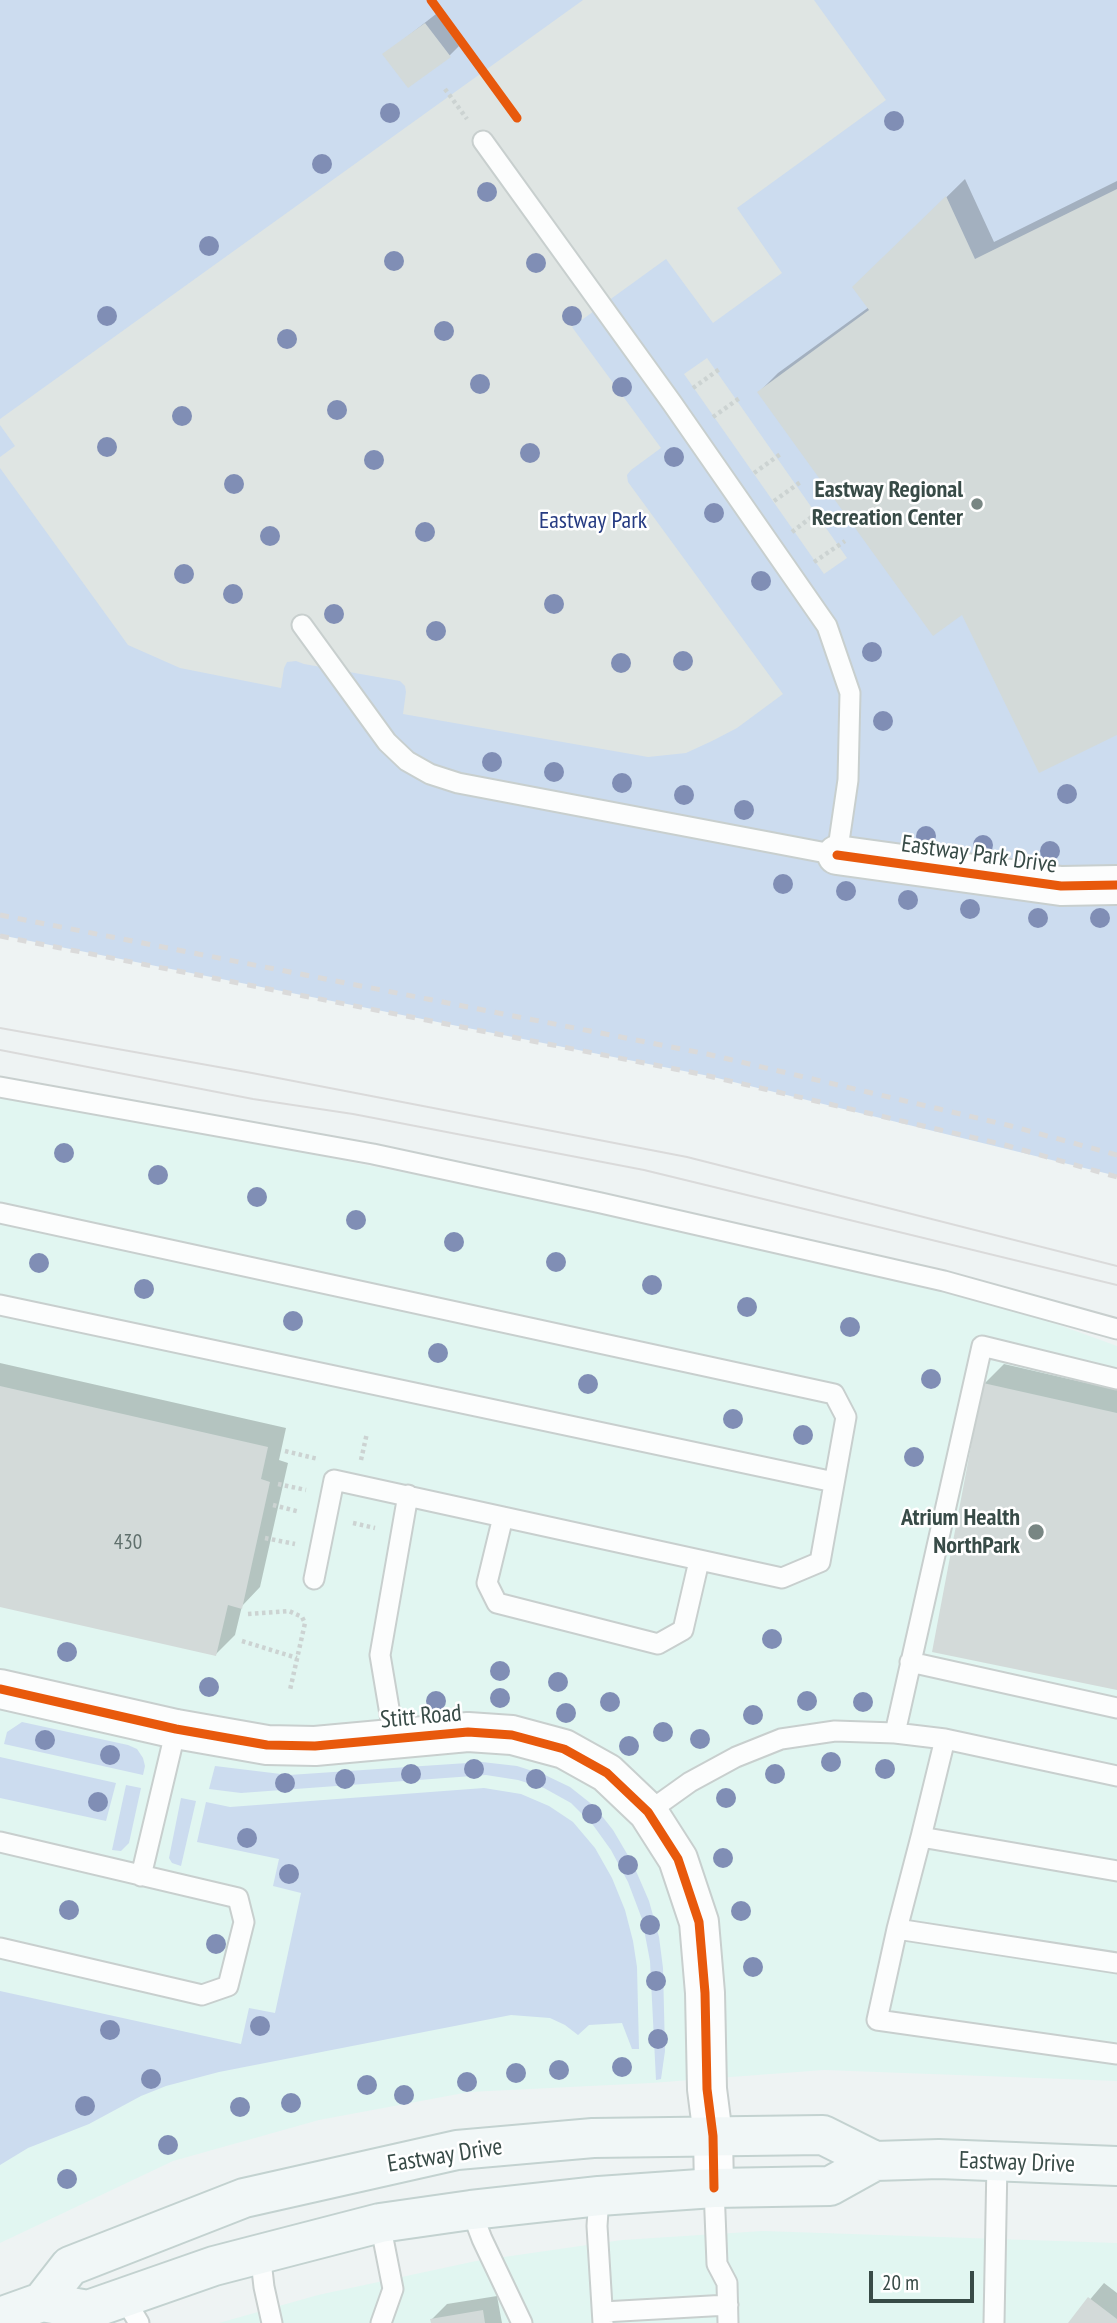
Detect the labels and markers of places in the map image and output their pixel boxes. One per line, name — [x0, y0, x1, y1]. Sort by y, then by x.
place label: Eastway Regional Recreation Center — [812, 476, 963, 532]
marker: Eastway Regional Recreation Center — [969, 496, 985, 512]
place label: Atrium Health NorthPark — [901, 1504, 1020, 1560]
marker: Atrium Health NorthPark — [1026, 1522, 1046, 1542]

